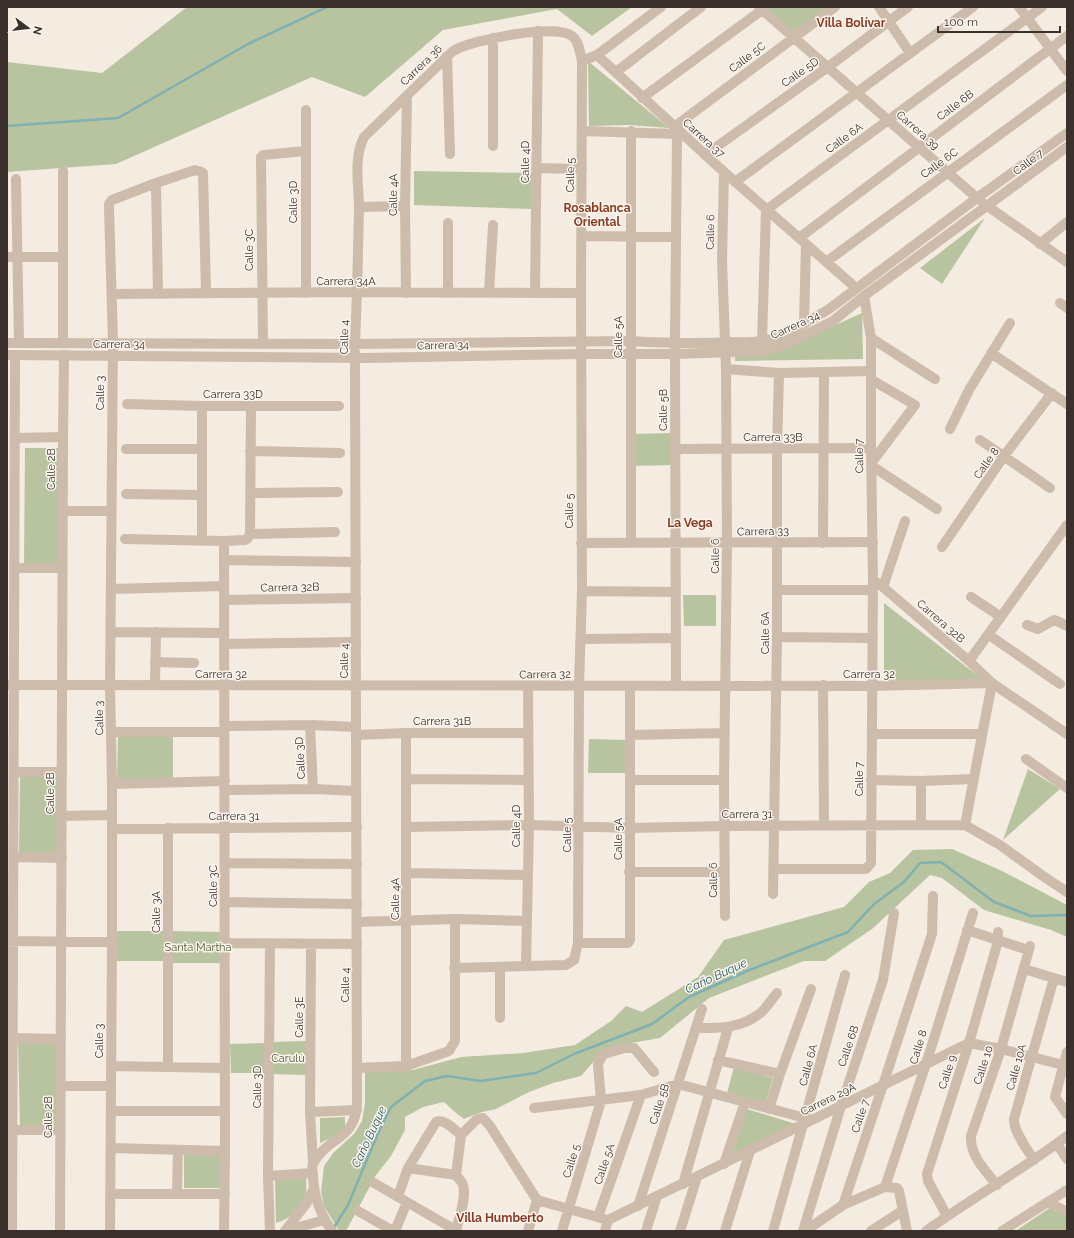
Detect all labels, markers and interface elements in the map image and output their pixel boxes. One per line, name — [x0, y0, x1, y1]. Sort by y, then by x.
north arrow — [8, 8, 48, 48]
scale bar — [938, 8, 1060, 34]
text: 100 m — [944, 15, 978, 29]
district label: Villa Bolívar — [817, 16, 886, 30]
text: N — [30, 25, 45, 36]
street label: Calle 5C — [726, 39, 768, 75]
street label: Carrera 36 — [398, 42, 445, 88]
street label: Calle 5D — [779, 55, 822, 90]
street label: Calle 6B — [934, 87, 976, 123]
street label: Carrera 39 — [894, 108, 942, 153]
street label: Carrera 37 — [680, 116, 727, 161]
street label: Calle 6A — [823, 120, 866, 156]
street label: Calle 4D — [519, 141, 532, 183]
street label: Calle 6C — [918, 145, 961, 181]
street label: Calle 7 — [1011, 147, 1046, 178]
street label: Calle 5 — [564, 157, 577, 193]
street label: Calle 4A — [387, 173, 400, 216]
street label: Calle 3D — [287, 181, 300, 223]
district label: Rosablanca Oriental — [563, 201, 631, 229]
street label: Calle 6 — [704, 214, 717, 250]
street label: Calle 3C — [243, 228, 256, 271]
street label: Carrera 34A — [316, 275, 376, 288]
street label: Carrera 34 — [769, 309, 822, 342]
street label: Calle 5A — [612, 315, 625, 358]
street label: Calle 4 — [338, 319, 351, 355]
street label: Carrera 34 — [93, 338, 145, 351]
street label: Carrera 34 — [417, 339, 469, 352]
street label: Calle 3 — [94, 376, 107, 410]
street label: Carrera 33D — [203, 388, 263, 401]
street label: Calle 5B — [657, 389, 670, 431]
street label: Carrera 33B — [743, 431, 803, 444]
street label: Calle 7 — [853, 438, 866, 473]
street label: Calle 8 — [971, 445, 1002, 481]
street label: Calle 2B — [45, 448, 58, 490]
street label: Calle 5 — [563, 494, 576, 528]
district label: La Vega — [667, 516, 713, 530]
street label: Carrera 33 — [737, 525, 789, 538]
street label: Calle 6 — [709, 538, 722, 574]
street label: Carrera 32B — [260, 580, 320, 595]
street label: Carrera 32B — [914, 597, 967, 646]
street label: Calle 6A — [759, 611, 772, 654]
street label: Calle 4 — [338, 644, 351, 678]
street label: Carrera 32 — [195, 668, 247, 681]
street label: Carrera 32 — [519, 668, 571, 681]
street label: Carrera 32 — [843, 668, 895, 681]
street label: Calle 3 — [93, 700, 106, 735]
street label: Carrera 31B — [413, 715, 471, 728]
street label: Calle 3D — [293, 736, 308, 780]
street label: Calle 7 — [853, 762, 866, 796]
street label: Calle 2B — [44, 772, 57, 814]
street label: Calle 4D — [510, 805, 523, 847]
street label: Carrera 31 — [722, 808, 773, 821]
street label: Carrera 31 — [209, 810, 260, 823]
street label: Calle 5A — [612, 817, 625, 860]
street label: Calle 5 — [561, 818, 574, 852]
street label: Calle 6 — [707, 862, 720, 898]
street label: Calle 3C — [207, 864, 220, 907]
street label: Calle 4A — [389, 877, 402, 920]
street label: Calle 3A — [150, 890, 163, 933]
park label: Santa Martha — [164, 941, 232, 954]
water label: Caño Buque — [683, 955, 750, 996]
street label: Calle 4 — [339, 968, 352, 1002]
street label: Calle 3E — [293, 996, 306, 1038]
street label: Calle 3 — [93, 1024, 106, 1058]
street label: Calle 6B — [835, 1024, 862, 1068]
street label: Calle 8 — [907, 1028, 930, 1066]
street label: Calle 6A — [797, 1042, 820, 1087]
street label: Calle 10A — [1004, 1042, 1029, 1092]
street label: Calle 10 — [971, 1044, 996, 1086]
park label: Carulú — [271, 1052, 305, 1065]
street label: Calle 9 — [936, 1053, 959, 1091]
street label: Calle 3D — [251, 1066, 264, 1108]
street label: Carrera 29A — [798, 1080, 858, 1118]
street label: Calle 5B — [647, 1082, 672, 1126]
street label: Calle 2B — [42, 1096, 55, 1138]
street label: Calle 7 — [849, 1098, 872, 1135]
water label: Caño Buque — [349, 1103, 390, 1170]
street label: Calle 5A — [591, 1142, 618, 1186]
street label: Calle 5 — [560, 1143, 583, 1180]
district label: Villa Humberto — [456, 1211, 544, 1225]

